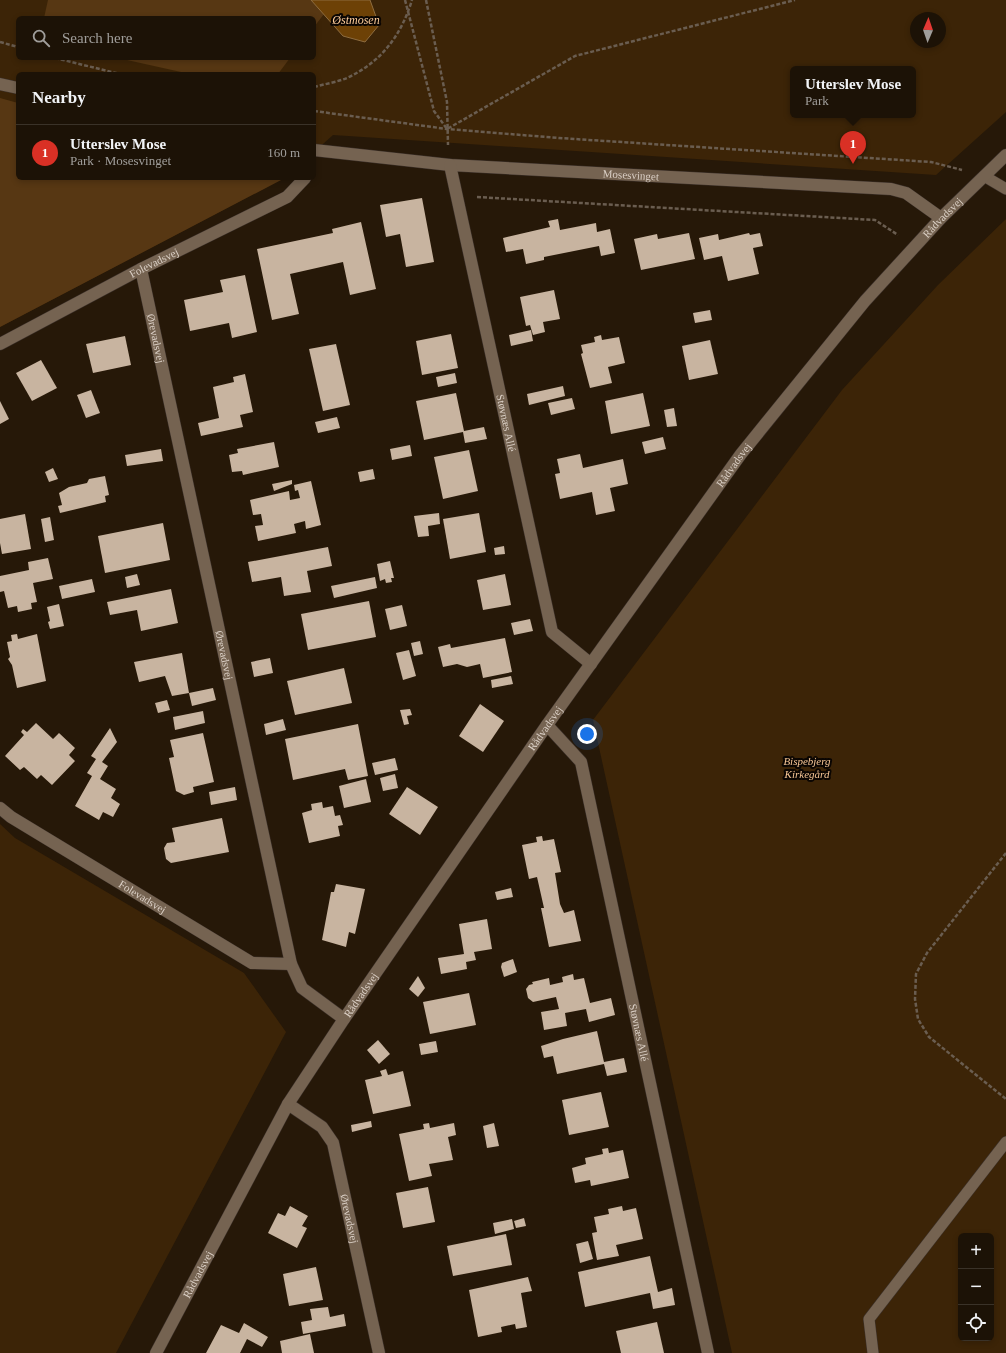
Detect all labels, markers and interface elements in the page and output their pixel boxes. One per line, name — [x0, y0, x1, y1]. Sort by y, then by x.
north arrow — [910, 12, 946, 48]
water label: Østmosen — [331, 13, 380, 27]
search box — [16, 16, 316, 60]
icon: search — [30, 27, 52, 49]
text: Search here — [62, 30, 132, 46]
popup — [790, 66, 916, 118]
text: Utterslev Mose — [805, 76, 901, 92]
text: Nearby — [32, 88, 86, 107]
text: Park — [805, 93, 829, 108]
pin: 1 — [840, 131, 866, 164]
text: Utterslev Mose — [70, 136, 166, 152]
text: 1 — [42, 145, 48, 160]
text: 160 m — [267, 145, 300, 160]
text: Park · Mosesvinget — [70, 153, 171, 168]
street label: Mosesvinget — [602, 167, 659, 182]
street label: Rådvadsvej — [920, 195, 965, 240]
street label: Folevadsvej — [127, 246, 180, 280]
street label: Ørevadsvej — [145, 313, 167, 364]
street label: Støvnæs Allé — [494, 393, 518, 453]
street label: Rådvadsvej — [714, 441, 754, 489]
street label: Ørevadsvej — [213, 629, 235, 681]
street label: Rådvadsvej — [525, 704, 565, 753]
your location — [577, 724, 597, 744]
park label: Bispebjerg Kirkegård — [783, 755, 831, 780]
street label: Folevadsvej — [117, 878, 168, 916]
street label: Rådvadsvej — [341, 970, 380, 1019]
street label: Støvnæs Allé — [627, 1003, 651, 1063]
street label: Ørevadsvej — [338, 1193, 361, 1245]
map controls — [958, 1233, 994, 1341]
button: + — [958, 1233, 994, 1269]
street label: Rådvadsvej — [180, 1249, 215, 1300]
button: − — [958, 1269, 994, 1305]
button: locate — [958, 1305, 994, 1341]

